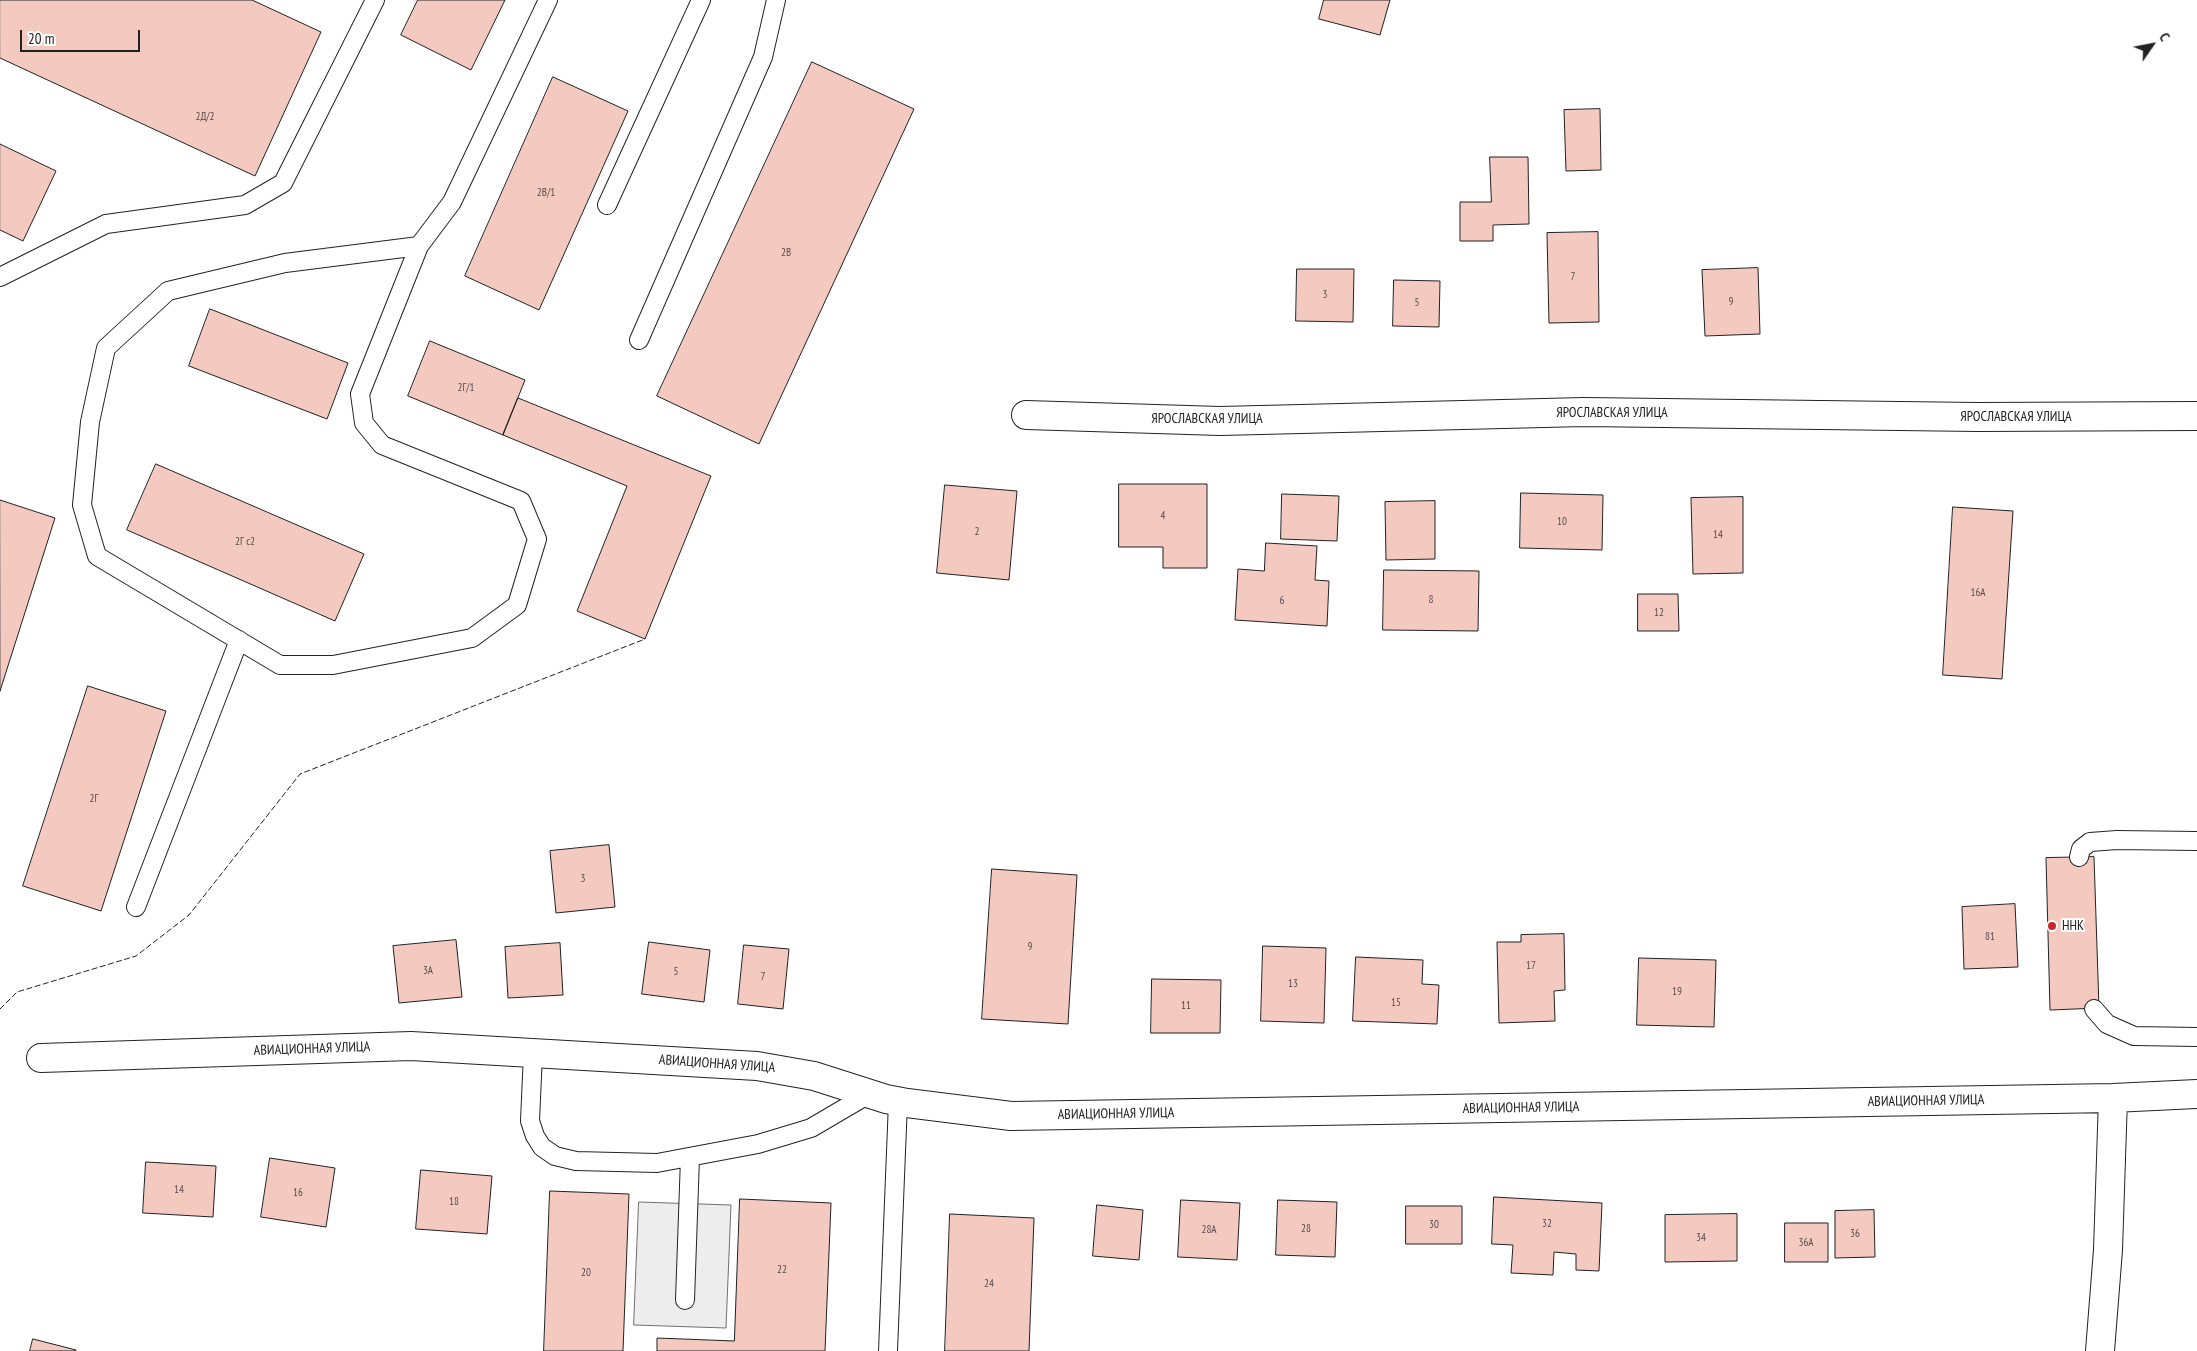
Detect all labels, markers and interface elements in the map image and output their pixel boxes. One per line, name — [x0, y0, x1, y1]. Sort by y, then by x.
scale bar — [22, 20, 142, 52]
north arrow — [2127, 20, 2177, 70]
text: 20 m — [28, 29, 54, 48]
text: С — [2155, 29, 2174, 44]
house number: 2Д/2 — [195, 110, 215, 124]
house number: 2В/1 — [537, 186, 555, 200]
house number: 2В — [781, 246, 791, 260]
house number: 7 — [1571, 270, 1575, 284]
house number: 3 — [1323, 288, 1327, 302]
house number: 9 — [1729, 295, 1733, 309]
house number: 5 — [1415, 296, 1419, 310]
house number: 2Г/1 — [457, 381, 475, 395]
street label: ЯРОСЛАВСКАЯ УЛИЦА — [1556, 405, 1668, 421]
street label: ЯРОСЛАВСКАЯ УЛИЦА — [1960, 409, 2072, 425]
street label: ЯРОСЛАВСКАЯ УЛИЦА — [1151, 411, 1263, 427]
house number: 4 — [1161, 509, 1165, 523]
house number: 10 — [1557, 515, 1567, 529]
house number: 2 — [975, 525, 979, 539]
house number: 14 — [1713, 528, 1723, 542]
house number: 2Г с2 — [235, 535, 255, 549]
house number: 16А — [1970, 586, 1986, 600]
house number: 8 — [1429, 593, 1433, 607]
house number: 6 — [1280, 594, 1284, 608]
house number: 12 — [1654, 606, 1664, 620]
house number: 2Г — [90, 792, 98, 806]
house number: 3 — [581, 872, 585, 886]
place label: ННК — [2062, 918, 2084, 934]
marker: ННК — [2046, 920, 2058, 932]
house number: 81 — [1985, 930, 1995, 944]
house number: 9 — [1028, 940, 1032, 954]
house number: 17 — [1526, 959, 1536, 973]
house number: 3А — [423, 964, 433, 978]
house number: 5 — [674, 965, 678, 979]
house number: 7 — [761, 970, 765, 984]
house number: 13 — [1288, 977, 1298, 991]
house number: 19 — [1672, 985, 1682, 999]
house number: 15 — [1391, 996, 1401, 1010]
house number: 11 — [1181, 999, 1191, 1013]
street label: АВИАЦИОННАЯ УЛИЦА — [253, 1039, 371, 1059]
street label: АВИАЦИОННАЯ УЛИЦА — [658, 1052, 776, 1076]
street label: АВИАЦИОННАЯ УЛИЦА — [1868, 1092, 1984, 1110]
street label: АВИАЦИОННАЯ УЛИЦА — [1463, 1099, 1579, 1117]
street label: АВИАЦИОННАЯ УЛИЦА — [1058, 1105, 1174, 1123]
house number: 14 — [174, 1183, 184, 1197]
house number: 16 — [293, 1186, 303, 1200]
house number: 18 — [449, 1195, 459, 1209]
house number: 32 — [1542, 1217, 1552, 1231]
house number: 30 — [1429, 1218, 1439, 1232]
house number: 28 — [1301, 1222, 1311, 1236]
house number: 28А — [1201, 1223, 1217, 1237]
house number: 36 — [1850, 1227, 1860, 1241]
house number: 34 — [1696, 1231, 1706, 1245]
house number: 36А — [1798, 1236, 1814, 1250]
house number: 22 — [777, 1263, 787, 1277]
house number: 20 — [581, 1266, 591, 1280]
house number: 24 — [984, 1277, 994, 1291]

